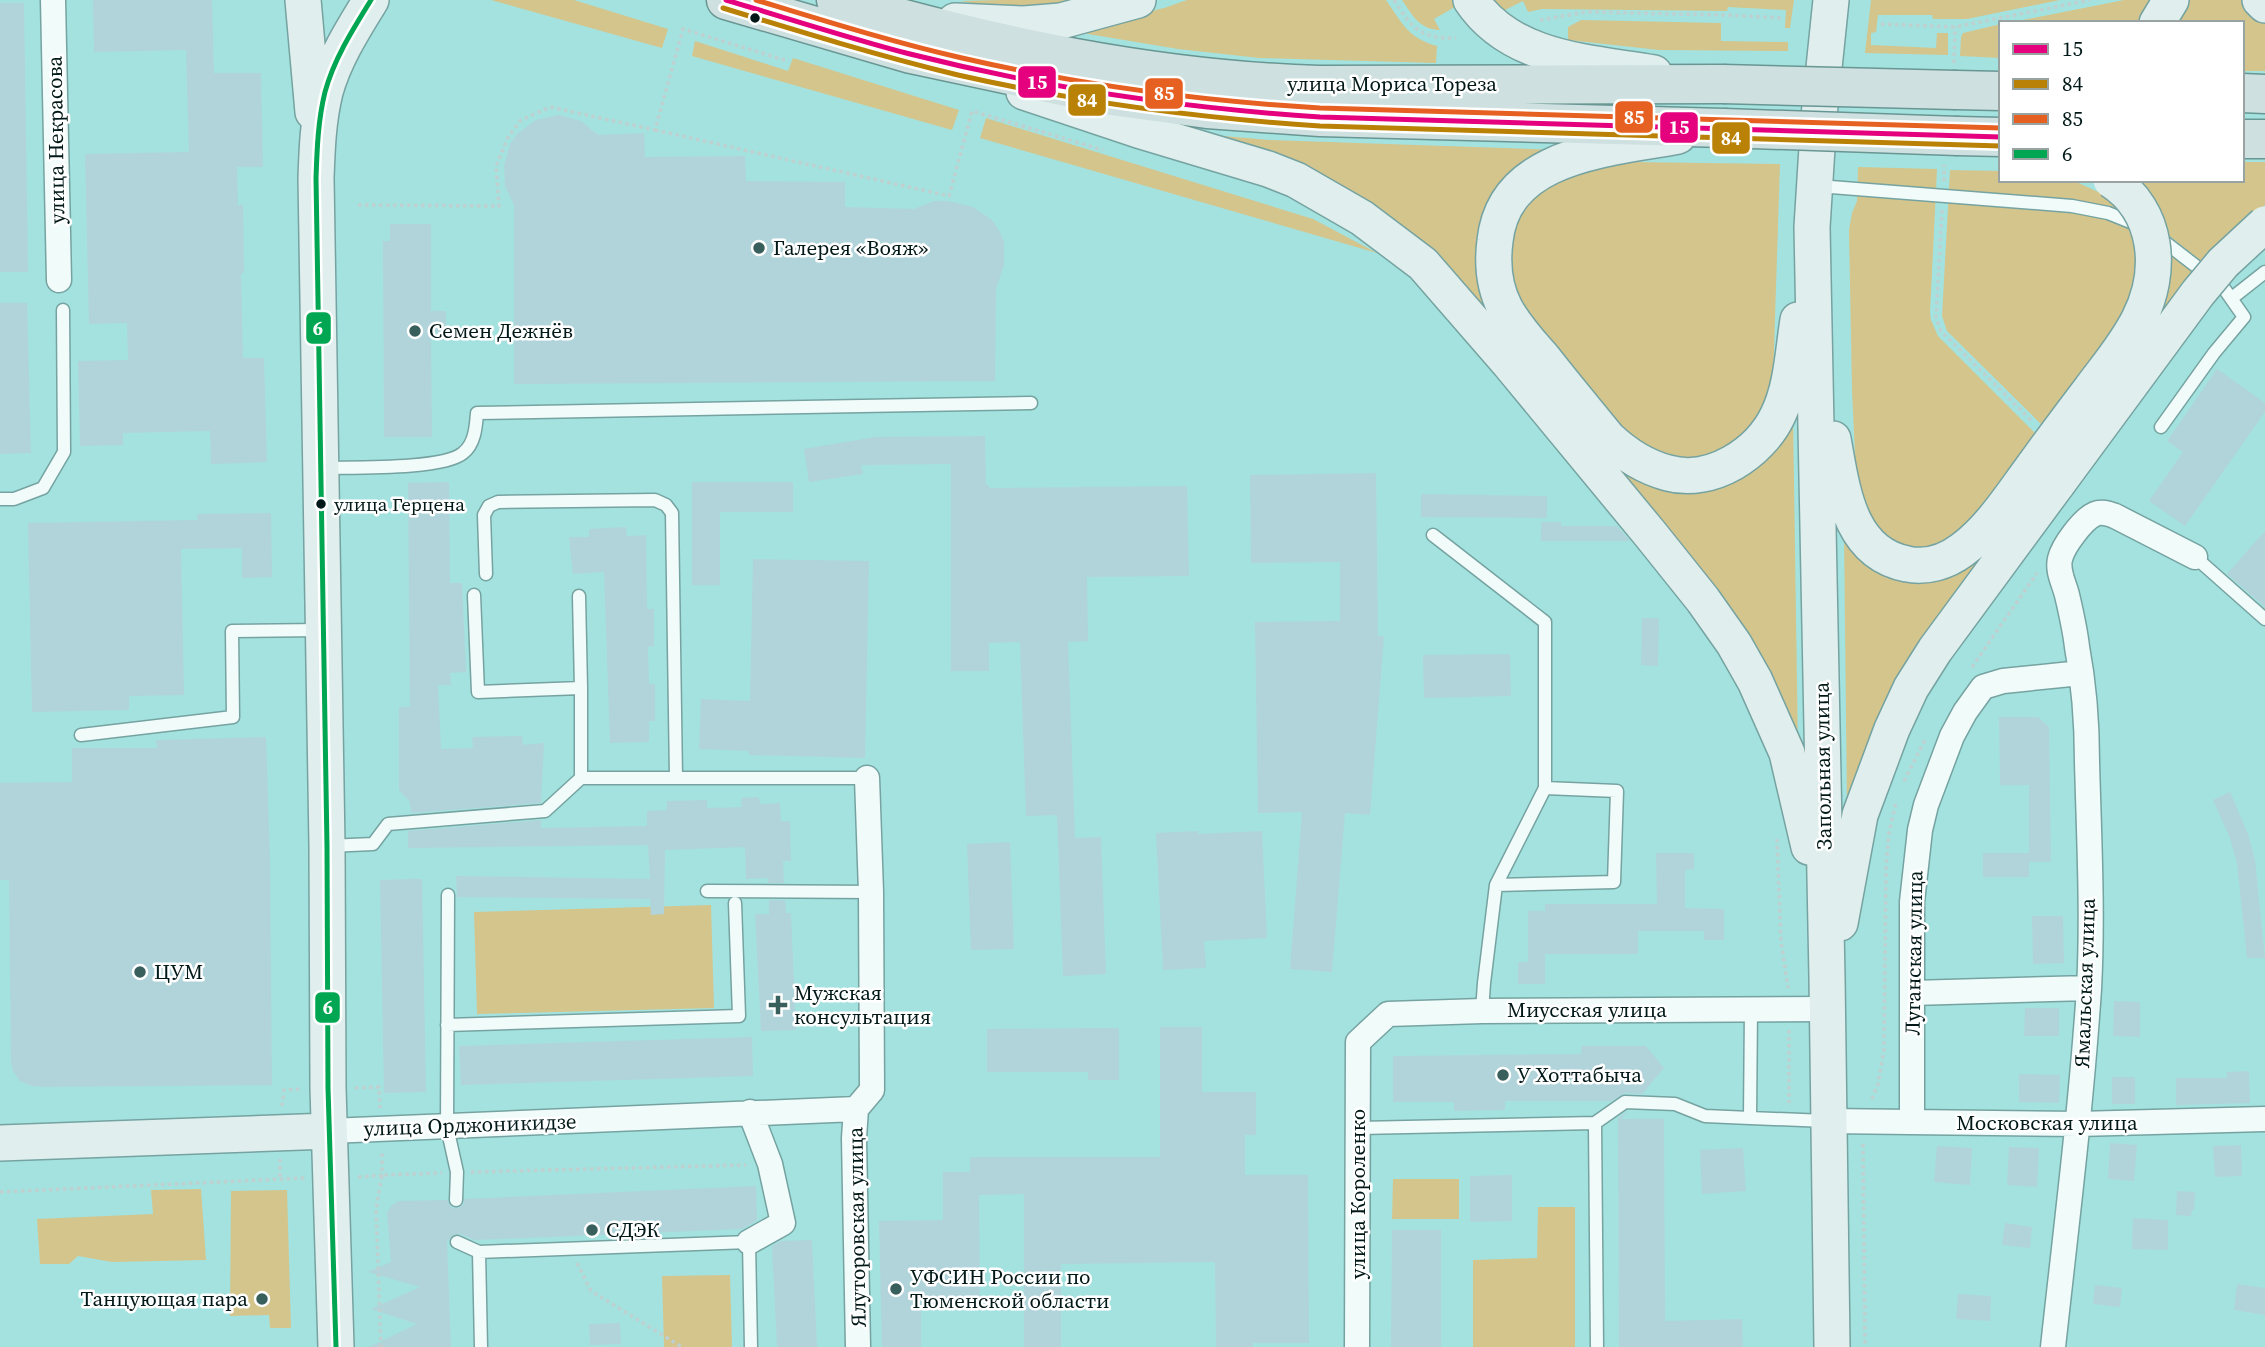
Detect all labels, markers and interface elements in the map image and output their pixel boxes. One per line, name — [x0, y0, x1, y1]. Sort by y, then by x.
unlabelled marker — [748, 11, 762, 25]
legend — [1999, 21, 2244, 182]
text: 15 — [2062, 34, 2083, 63]
street label: улица Некрасова — [40, 55, 71, 224]
line badge: 15 — [1017, 65, 1057, 99]
text: 15 — [1027, 69, 1047, 95]
street label: улица Мориса Тореза — [1287, 69, 1497, 98]
text: 84 — [2062, 69, 2084, 98]
line badge: 85 — [1144, 77, 1184, 110]
text: 85 — [1154, 80, 1174, 106]
line badge: 84 — [1067, 83, 1107, 117]
text: 84 — [1077, 87, 1097, 113]
line badge: 85 — [1614, 100, 1654, 134]
text: 85 — [1624, 104, 1644, 130]
text: 85 — [2062, 104, 2083, 133]
line badge: 15 — [1659, 111, 1699, 144]
text: 15 — [1669, 114, 1689, 140]
line badge: 84 — [1711, 121, 1751, 155]
text: 84 — [1721, 125, 1741, 151]
text: 6 — [2062, 139, 2073, 168]
place label: Галерея «Вояж» — [773, 233, 928, 262]
marker: Галерея «Вояж» — [751, 240, 767, 256]
line badge: 6 — [305, 311, 332, 345]
text: 6 — [313, 315, 323, 341]
place label: Семен Дежнёв — [429, 316, 573, 345]
marker: Семен Дежнёв — [407, 323, 423, 339]
place label: улица Герцена — [334, 491, 465, 517]
marker: улица Герцена — [314, 497, 328, 511]
street label: Запольная улица — [1807, 681, 1838, 850]
street label: Луганская улица — [1898, 870, 1929, 1036]
street label: Ямальская улица — [2067, 897, 2102, 1068]
place label: ЦУМ — [154, 957, 203, 986]
marker: ЦУМ — [132, 964, 148, 980]
place label: Мужская консультация — [794, 978, 931, 1031]
line badge: 6 — [314, 991, 341, 1024]
text: 6 — [323, 994, 333, 1020]
marker: Мужская консультация — [768, 995, 788, 1015]
street label: Миусская улица — [1507, 995, 1667, 1024]
place label: У Хоттабыча — [1517, 1060, 1642, 1089]
marker: У Хоттабыча — [1495, 1067, 1511, 1083]
street label: улица Орджоникидзе — [363, 1106, 577, 1143]
street label: Московская улица — [1956, 1108, 2138, 1137]
street label: улица Короленко — [1343, 1109, 1372, 1279]
street label: Ялуторовская улица — [840, 1126, 873, 1327]
place label: СДЭК — [606, 1215, 660, 1244]
marker: СДЭК — [584, 1222, 600, 1238]
place label: УФСИН России по Тюменской области — [910, 1262, 1110, 1315]
marker: УФСИН России по Тюменской области — [888, 1281, 904, 1297]
place label: Танцующая пара — [81, 1284, 248, 1313]
marker: Танцующая пара — [254, 1291, 270, 1307]

